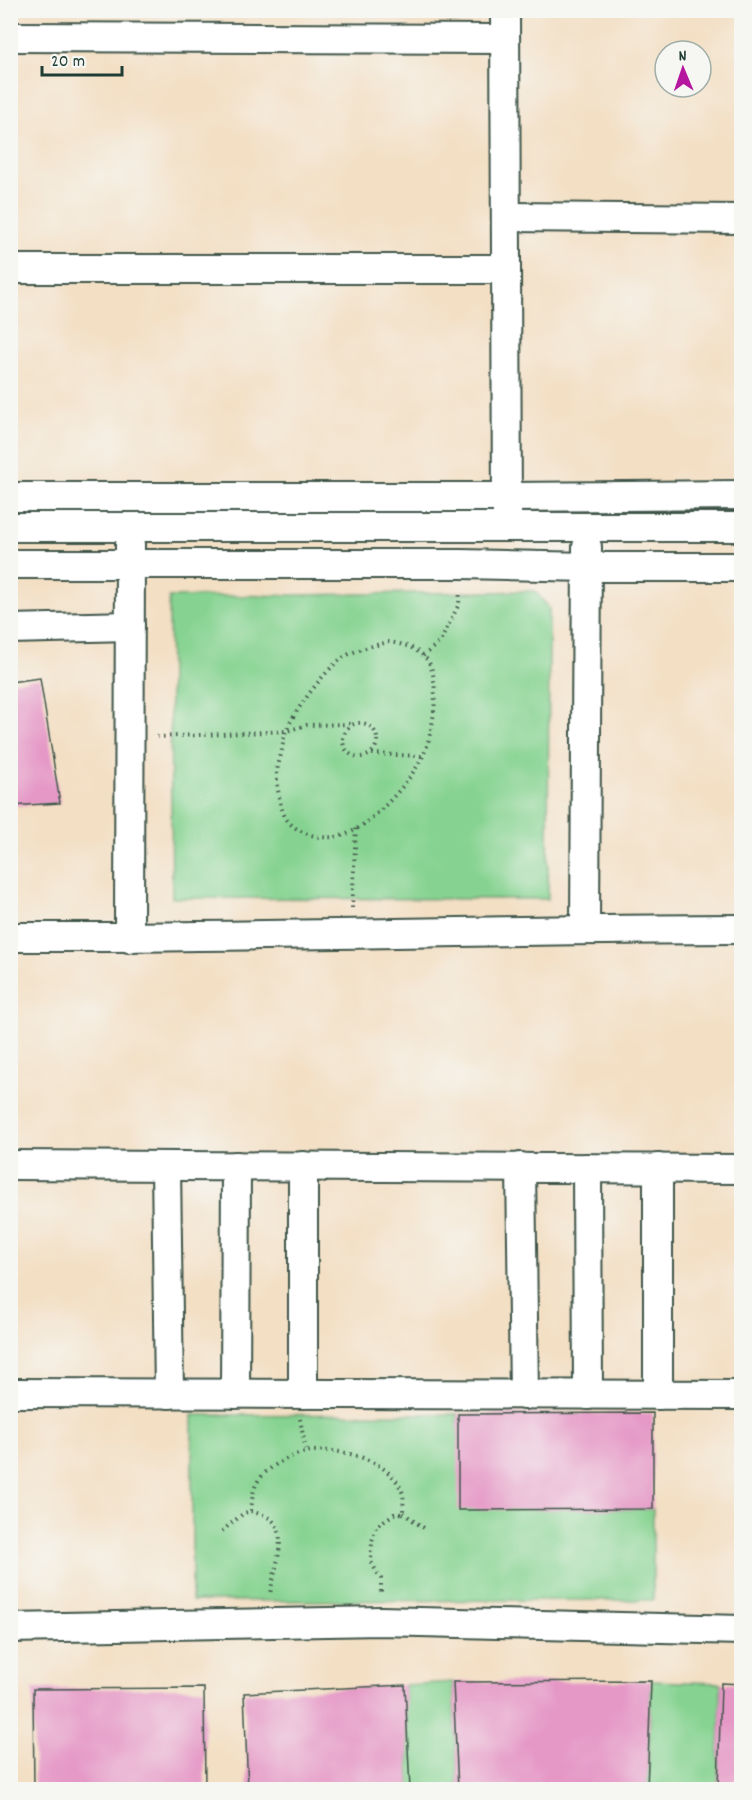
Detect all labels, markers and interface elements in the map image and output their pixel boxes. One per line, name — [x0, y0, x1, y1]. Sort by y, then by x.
scale bar — [42, 39, 122, 77]
north arrow — [653, 39, 713, 99]
text: N — [678, 45, 687, 68]
text: 20 m — [51, 50, 85, 75]

